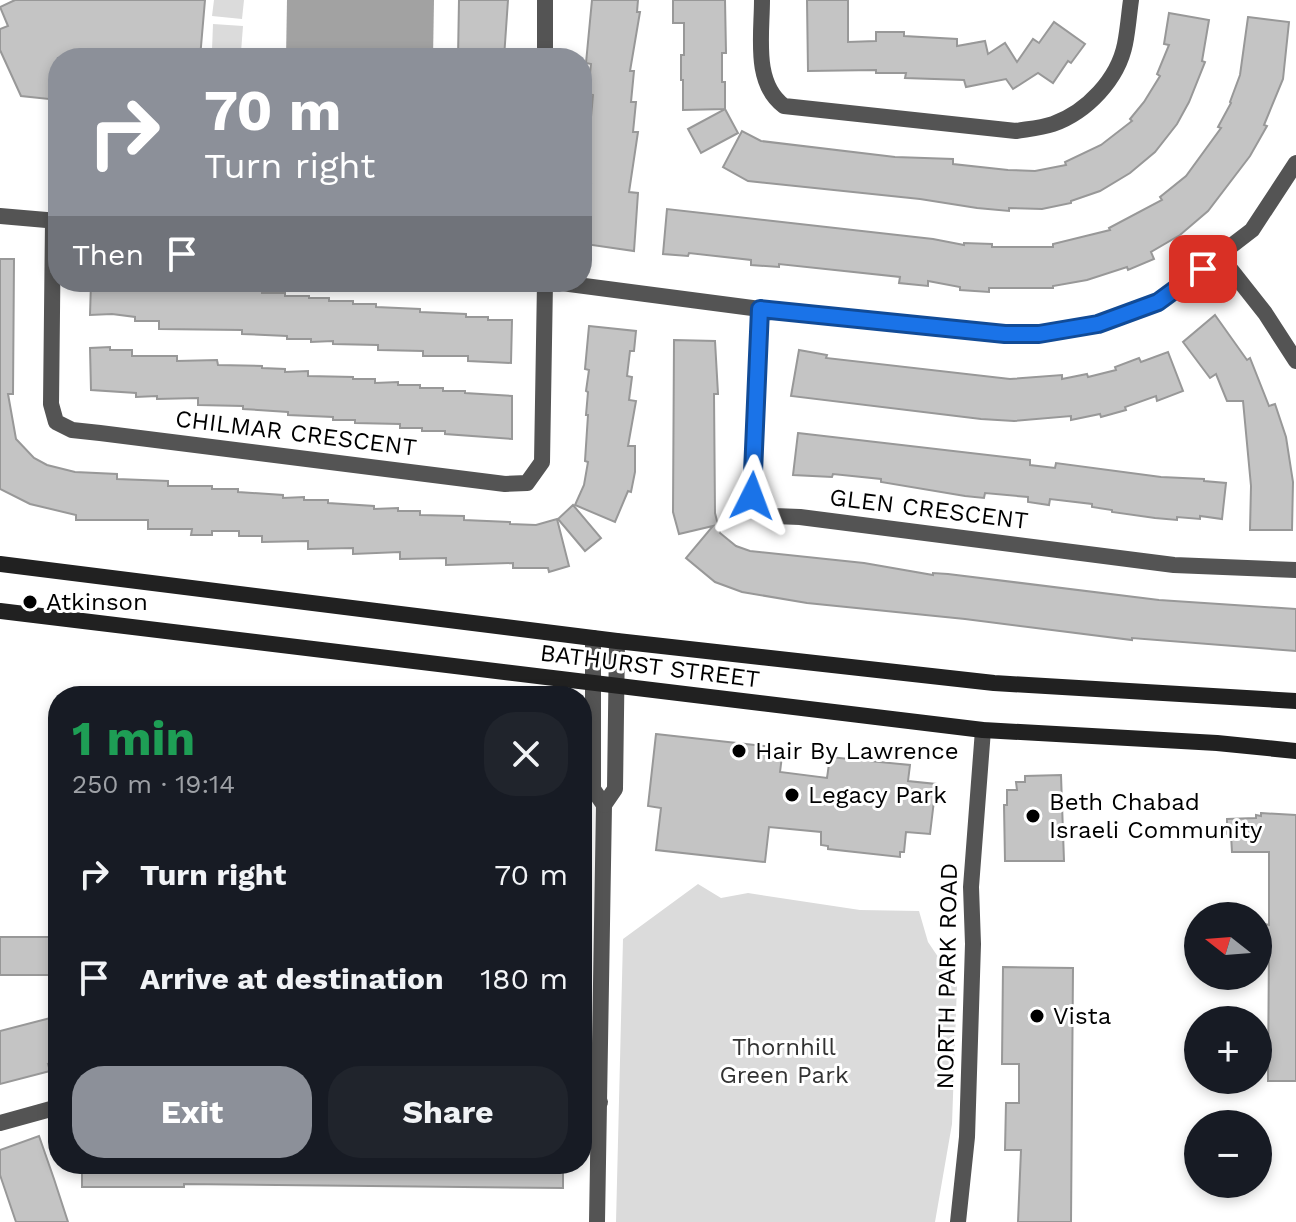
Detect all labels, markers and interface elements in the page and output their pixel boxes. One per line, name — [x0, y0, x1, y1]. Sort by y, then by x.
text: 70 m — [204, 78, 341, 144]
icon: right — [72, 80, 176, 184]
text: Turn right — [204, 145, 375, 187]
icon: arrive — [160, 232, 204, 276]
pin — [1169, 235, 1237, 303]
text: Then — [72, 237, 144, 272]
icon: arrive — [1181, 247, 1225, 291]
street label: CHILMAR CRESCENT — [174, 404, 418, 462]
position arrow — [710, 454, 794, 538]
street label: GLEN CRESCENT — [828, 483, 1030, 535]
place label: Atkinson — [46, 588, 148, 616]
marker: Atkinson — [21, 593, 39, 611]
street label: BATHURST STREET — [539, 639, 761, 693]
text: 1 min — [72, 710, 195, 767]
button: close — [484, 712, 568, 796]
place label: Hair By Lawrence — [755, 737, 959, 765]
marker: Hair By Lawrence — [730, 742, 748, 760]
text: 250 m · 19:14 — [72, 769, 235, 799]
place label: Legacy Park — [808, 781, 947, 809]
marker: Legacy Park — [783, 786, 801, 804]
place label: Beth Chabad Israeli Community — [1049, 788, 1263, 844]
marker: Beth Chabad Israeli Community — [1024, 807, 1042, 825]
icon: right — [72, 852, 116, 896]
text: Turn right — [140, 857, 286, 892]
text: 70 m — [494, 857, 568, 892]
street label: NORTH PARK ROAD — [931, 862, 963, 1090]
north arrow — [1184, 902, 1272, 990]
map controls — [1184, 902, 1272, 1198]
icon: arrive — [72, 956, 116, 1000]
text: Arrive at destination — [140, 961, 444, 996]
text: 180 m — [480, 961, 568, 996]
place label: Vista — [1053, 1002, 1111, 1030]
button: + — [1184, 1006, 1272, 1094]
marker: Vista — [1028, 1007, 1046, 1025]
park label: Thornhill Green Park — [719, 1033, 849, 1089]
button: Exit — [72, 1066, 312, 1158]
button: Share — [328, 1066, 568, 1158]
button: − — [1184, 1110, 1272, 1198]

